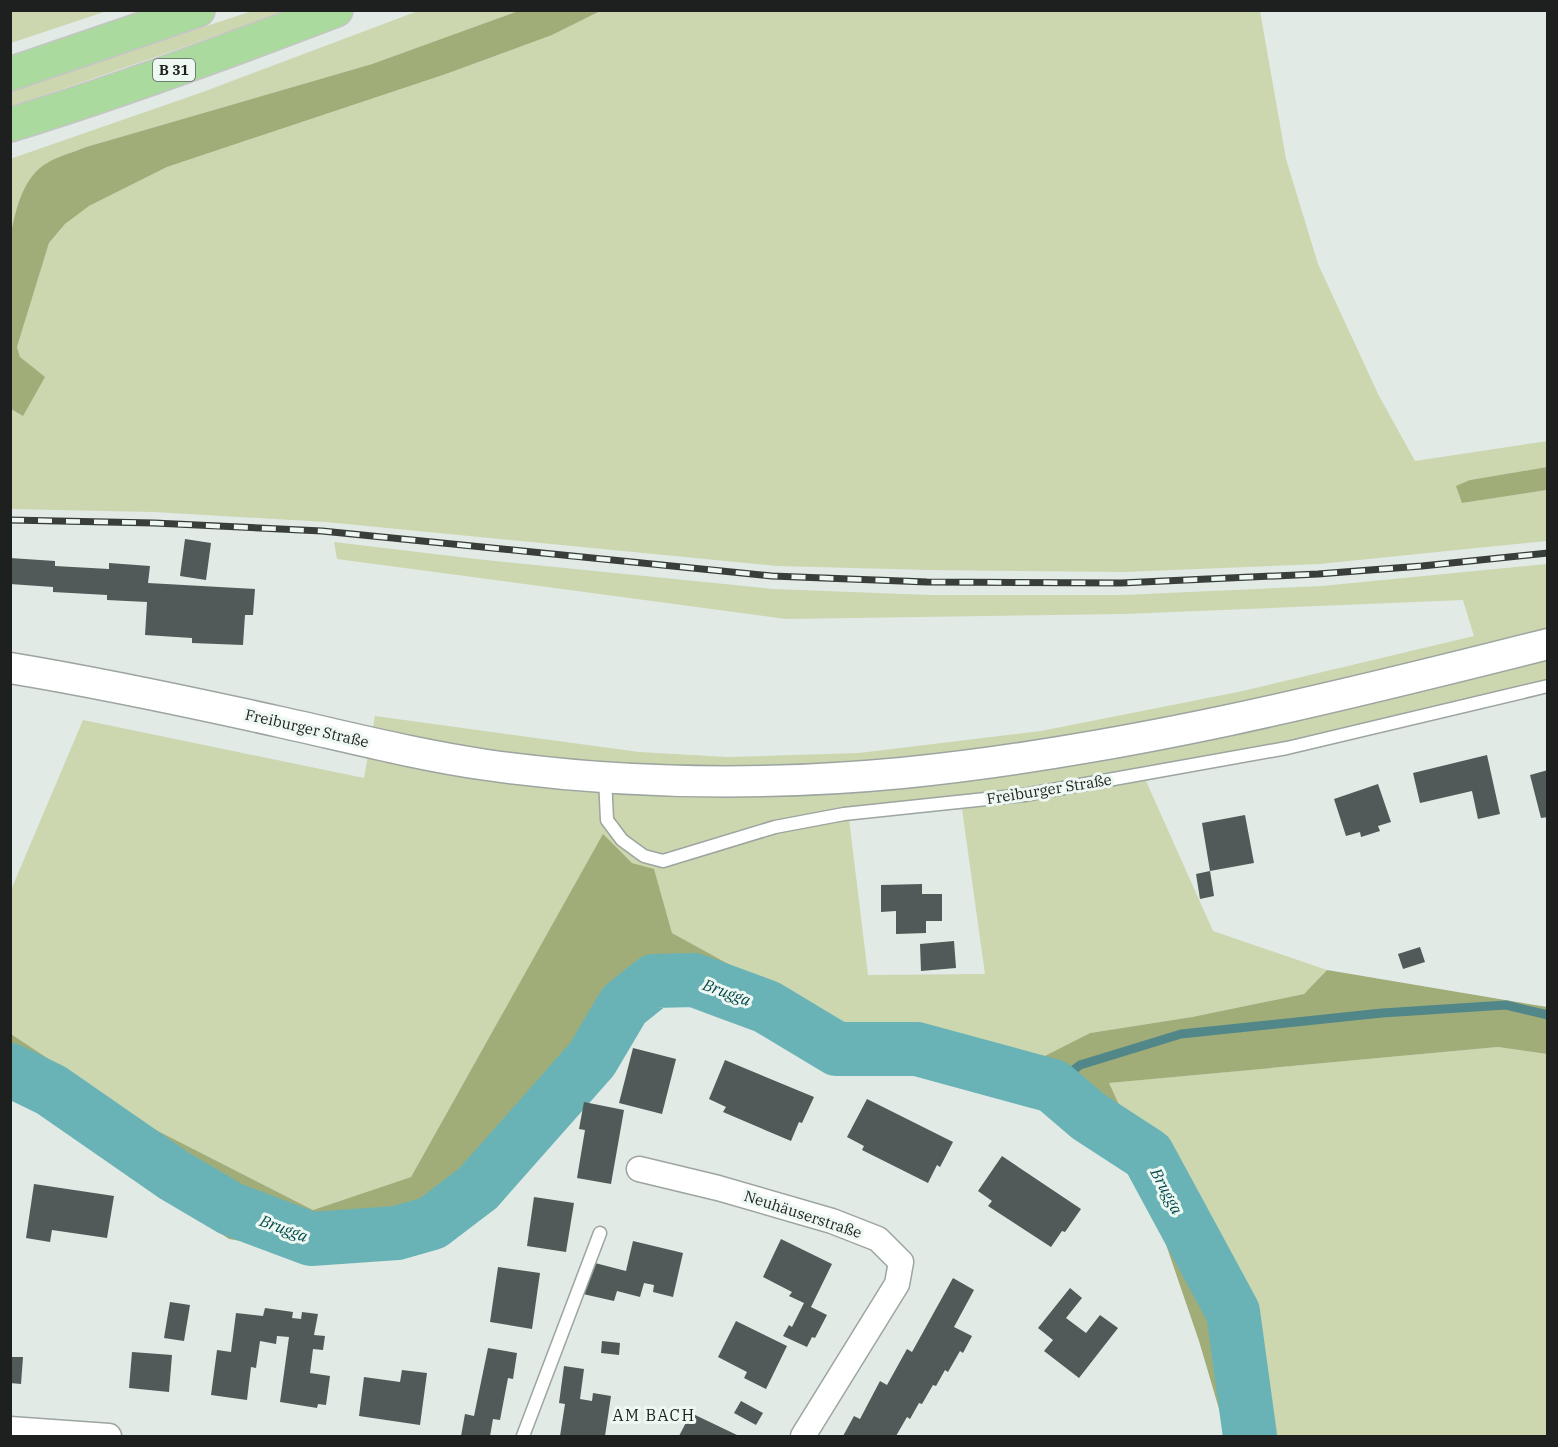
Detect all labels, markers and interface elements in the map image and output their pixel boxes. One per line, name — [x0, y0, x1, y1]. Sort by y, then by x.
road number: B 31 — [153, 59, 195, 81]
street label: Freiburger Straße — [243, 705, 371, 751]
street label: Freiburger Straße — [985, 770, 1113, 808]
water label: Brugga — [699, 974, 754, 1010]
water label: Brugga — [1146, 1164, 1188, 1218]
street label: Neuhäuserstraße — [742, 1186, 864, 1242]
water label: Brugga — [256, 1210, 311, 1246]
district label: AM BACH — [612, 1405, 696, 1425]

